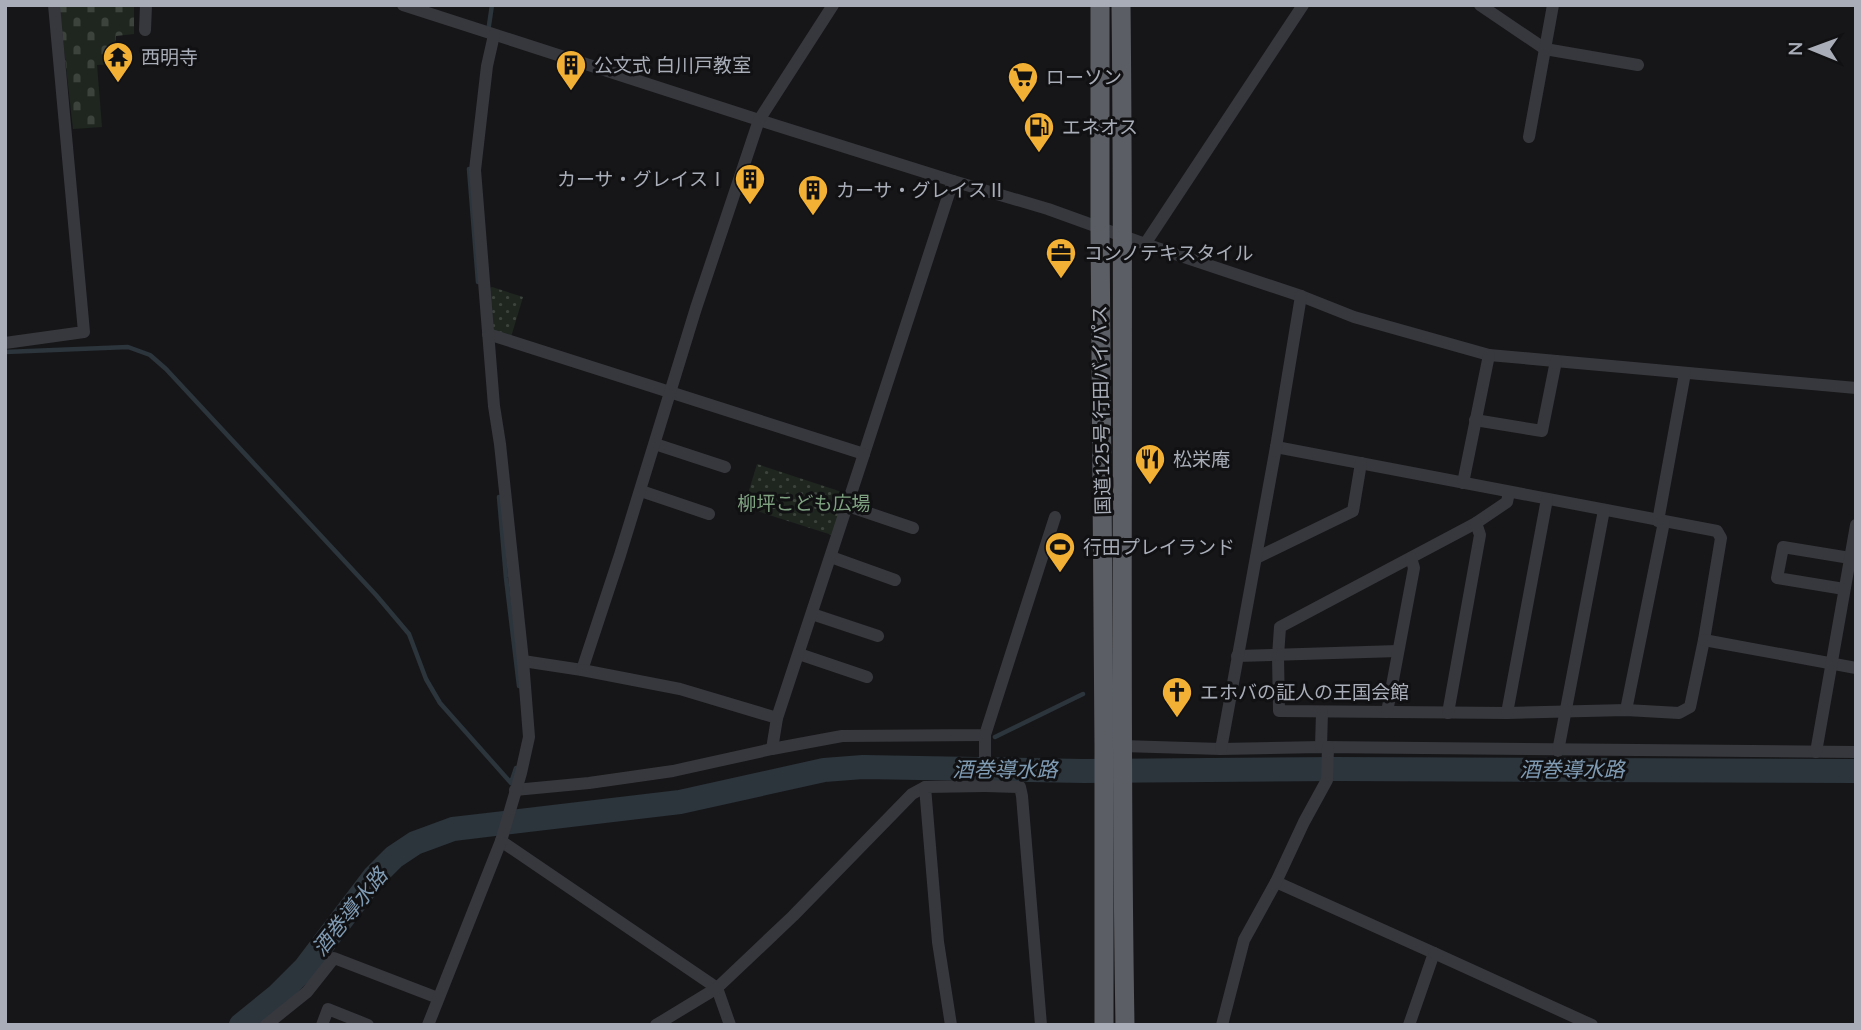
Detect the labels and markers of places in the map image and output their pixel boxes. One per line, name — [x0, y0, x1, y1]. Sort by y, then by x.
temple icon: 西明寺 — [101, 40, 135, 84]
place label: 西明寺 — [141, 45, 198, 69]
building icon: 公文式 白川戸教室 — [554, 48, 588, 92]
place label: 公文式 白川戸教室 — [594, 53, 751, 77]
supermarket icon: ローソン — [1006, 60, 1040, 104]
place label: ローソン — [1046, 65, 1122, 89]
fuel station icon: エネオス — [1022, 110, 1056, 154]
place label: エネオス — [1062, 115, 1138, 139]
building icon: カーサ・グレイスⅠ — [733, 162, 767, 206]
place label: カーサ・グレイスⅠ — [557, 167, 727, 191]
building icon: カーサ・グレイスⅡ — [796, 173, 830, 217]
place label: カーサ・グレイスⅡ — [836, 178, 1006, 202]
office icon: コンノテキスタイル — [1044, 236, 1078, 280]
place label: コンノテキスタイル — [1084, 241, 1253, 265]
restaurant icon: 松栄庵 — [1133, 442, 1167, 486]
place label: 松栄庵 — [1173, 447, 1230, 471]
sports icon: 行田プレイランド — [1043, 530, 1077, 574]
place label: 行田プレイランド — [1083, 535, 1235, 559]
church icon: エホバの証人の王国会館 — [1160, 675, 1194, 719]
place label: エホバの証人の王国会館 — [1200, 680, 1409, 704]

